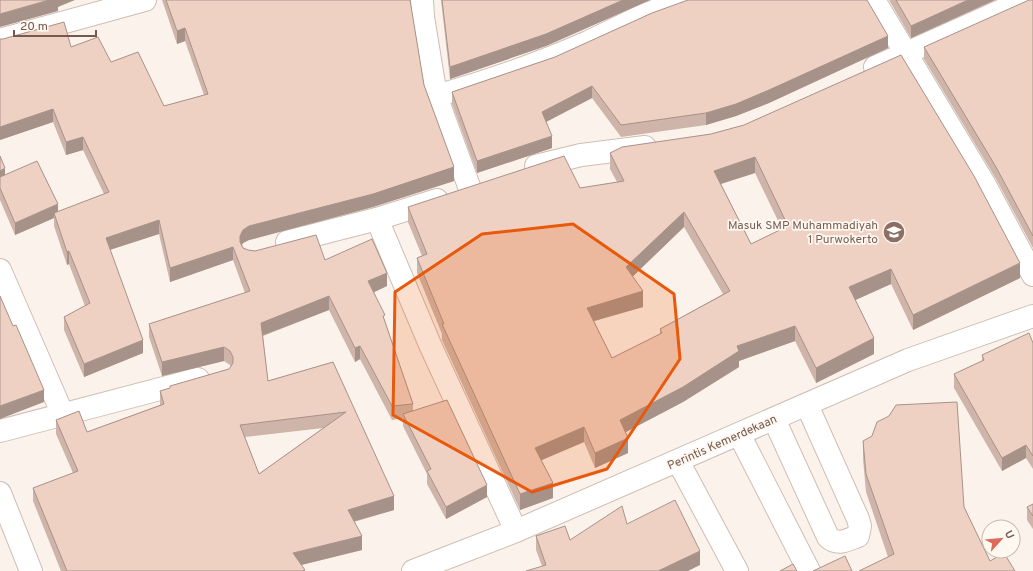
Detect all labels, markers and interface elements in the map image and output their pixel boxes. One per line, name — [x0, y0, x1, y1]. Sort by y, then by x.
scale bar — [14, 12, 96, 38]
text: 20 m — [20, 19, 48, 35]
place label: Masuk SMP Muhammadiyah 1 Purwokerto — [728, 218, 878, 248]
school or university icon: Masuk SMP Muhammadiyah 1 Purwokerto — [881, 219, 907, 245]
street label: Perintis Kemerdekaan — [665, 411, 780, 474]
north arrow — [981, 519, 1021, 559]
text: U — [1001, 528, 1017, 542]

